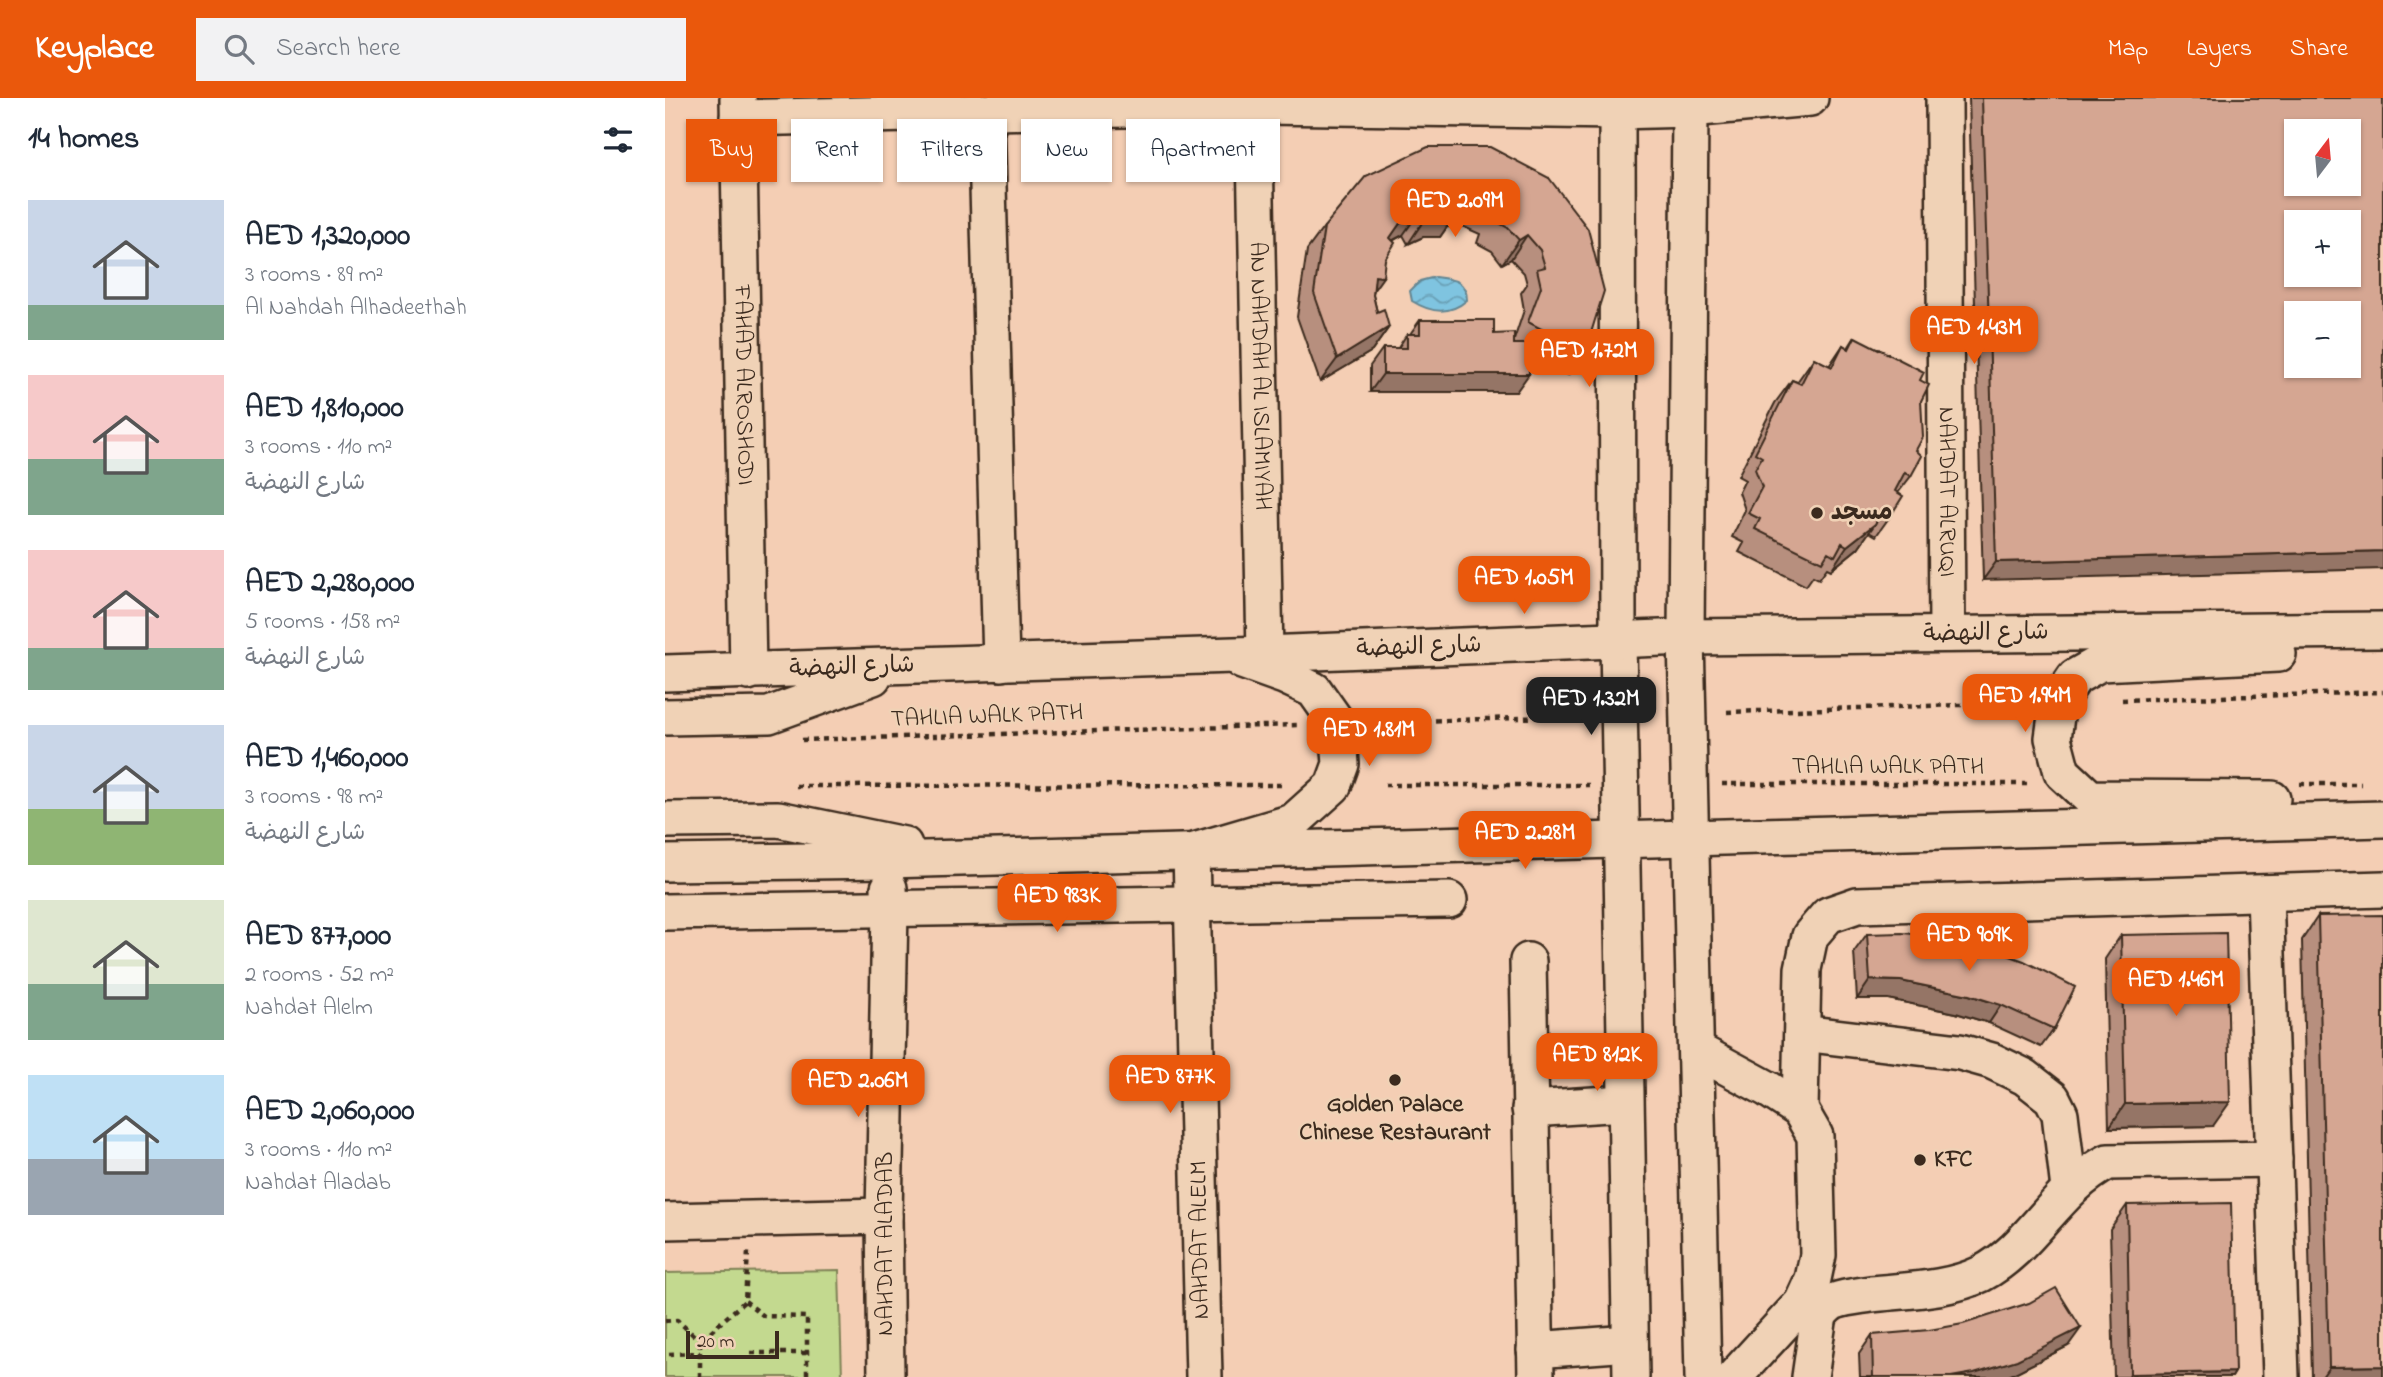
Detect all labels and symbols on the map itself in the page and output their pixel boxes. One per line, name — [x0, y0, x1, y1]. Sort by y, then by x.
north arrow — [2284, 119, 2361, 196]
pin: AED 2.09M — [1375, 180, 1535, 239]
street label: AN NAHDAH AL ISLAMIYAH — [1239, 241, 1280, 511]
street label: FAHAD ALROSHODI — [724, 283, 762, 486]
pin: AED 1.43M — [1894, 306, 2054, 366]
pin: AED 1.72M — [1509, 330, 1669, 389]
street label: NAHDAT ALRUQI — [1928, 407, 1964, 577]
place label: مسجد — [1831, 496, 1893, 531]
marker: مسجد — [1809, 505, 1825, 521]
pin: AED 1.05M — [1444, 556, 1604, 616]
street label: شارع النهضة — [1923, 615, 2049, 653]
street label: شارع النهضة — [1356, 628, 1482, 668]
street label: شارع النهضة — [789, 648, 915, 688]
pin: AED 1.94M — [1945, 674, 2105, 734]
pin: AED 1.32M — [1511, 678, 1671, 737]
street label: TAHLIA WALK PATH — [890, 696, 1084, 738]
pin: AED 1.81M — [1289, 708, 1449, 768]
street label: TAHLIA WALK PATH — [1792, 750, 1984, 785]
pin: AED 2.28M — [1445, 812, 1605, 871]
pin: AED 983K — [985, 874, 1129, 934]
pin: AED 909K — [1897, 914, 2041, 973]
pin: AED 1.46M — [2096, 958, 2256, 1018]
pin: AED 812K — [1525, 1034, 1669, 1093]
pin: AED 877K — [1098, 1056, 1242, 1115]
pin: AED 2.06M — [778, 1060, 938, 1119]
marker: Golden Palace Chinese Restaurant — [1387, 1072, 1403, 1088]
place label: Golden Palace Chinese Restaurant — [1299, 1088, 1492, 1151]
place label: KFC — [1934, 1143, 1972, 1178]
street label: NAHDAT ALADAB — [869, 1152, 904, 1336]
marker: KFC — [1912, 1152, 1928, 1168]
street label: NAHDAT ALELM — [1182, 1160, 1220, 1320]
scale bar — [686, 1328, 779, 1360]

